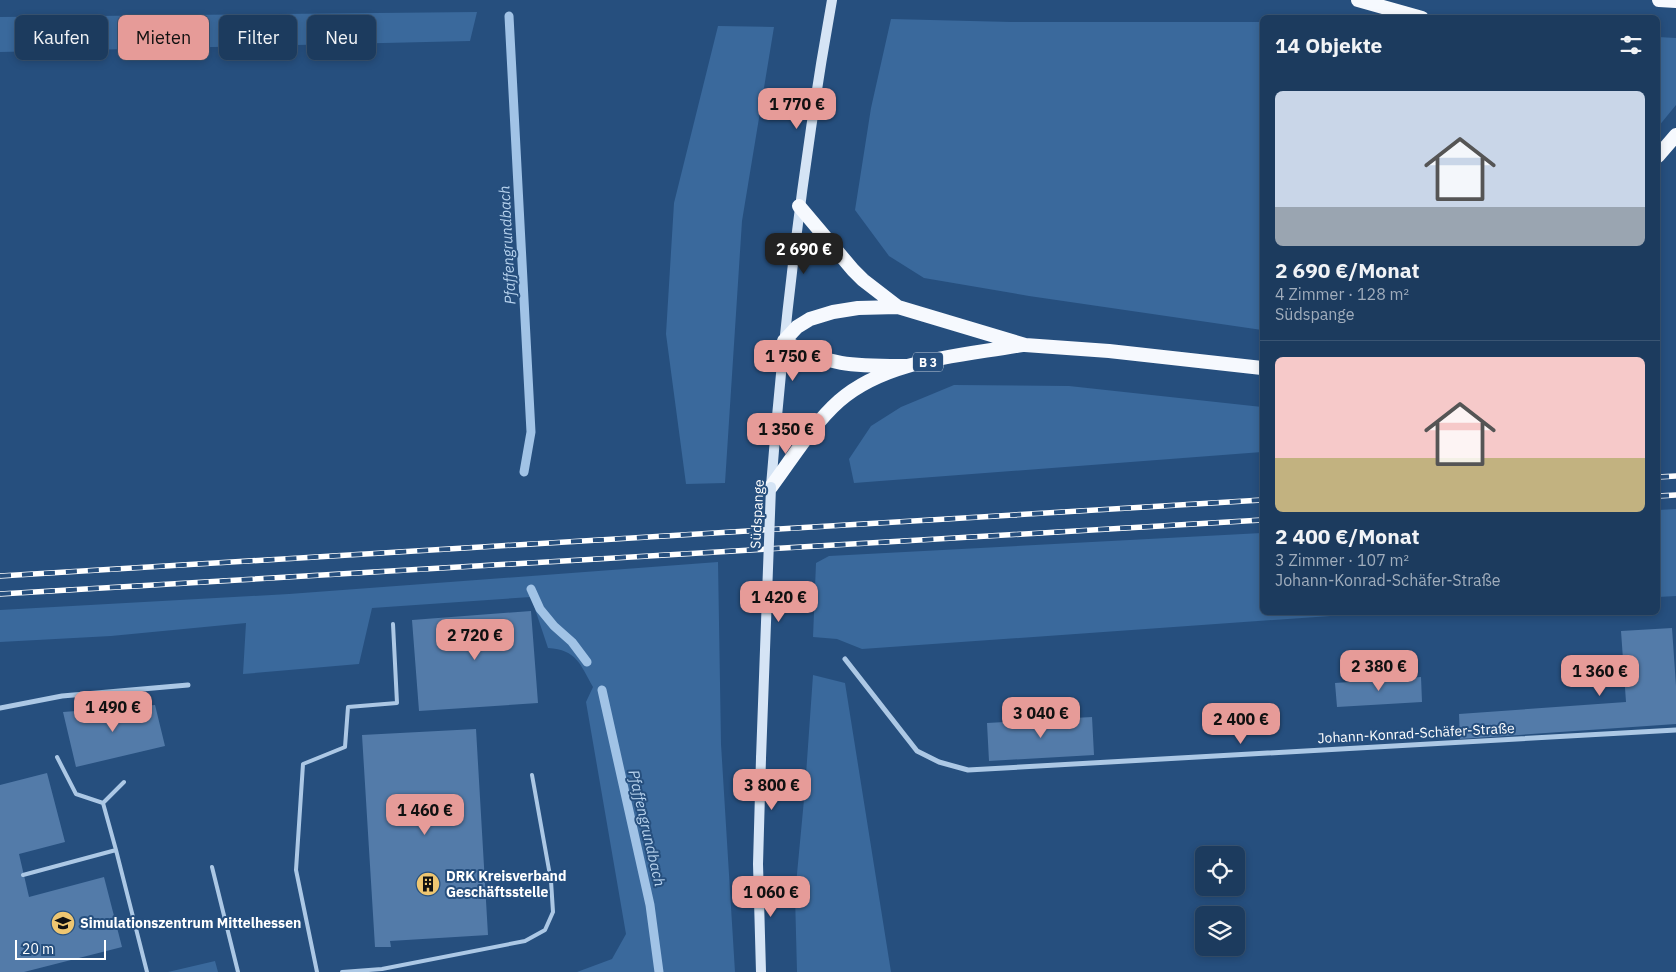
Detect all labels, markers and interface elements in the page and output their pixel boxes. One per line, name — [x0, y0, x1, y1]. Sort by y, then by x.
chip: Kaufen — [15, 15, 108, 60]
chip: Mieten — [118, 15, 209, 60]
chip: Filter — [219, 15, 297, 60]
chip: Neu — [307, 15, 376, 60]
text: 14 Objekte — [1275, 31, 1382, 59]
icon: filters — [1617, 31, 1645, 59]
pin: 1 770 € — [751, 88, 843, 130]
text: 1 770 € — [769, 94, 825, 114]
icon: home — [1415, 124, 1505, 214]
water label: Pfaffengrundbach — [494, 185, 520, 305]
pin: 2 690 € — [758, 232, 850, 275]
text: 2 690 € — [776, 239, 832, 259]
text: 2 690 €/Monat — [1275, 256, 1420, 284]
text: 4 Zimmer · 128 m² — [1275, 284, 1409, 304]
text: Südspange — [1275, 304, 1355, 324]
pin: 1 750 € — [747, 340, 839, 382]
text: 1 750 € — [765, 346, 821, 366]
road number: B 3 — [913, 352, 943, 372]
icon: home — [1415, 389, 1505, 479]
pin: 1 350 € — [740, 412, 832, 455]
text: 1 350 € — [758, 419, 814, 439]
street label: Südspange — [746, 478, 768, 549]
text: 2 400 €/Monat — [1275, 522, 1420, 550]
text: 3 Zimmer · 107 m² — [1275, 550, 1409, 570]
text: Johann-Konrad-Schäfer-Straße — [1275, 570, 1501, 590]
pin: 1 420 € — [733, 580, 825, 623]
text: 1 420 € — [751, 587, 807, 607]
pin: 2 720 € — [429, 618, 521, 661]
text: 2 720 € — [447, 625, 503, 645]
pin: 2 380 € — [1333, 650, 1425, 692]
pin: 1 360 € — [1554, 654, 1646, 697]
text: 2 380 € — [1351, 656, 1407, 676]
text: 1 360 € — [1572, 661, 1628, 681]
pin: 1 490 € — [67, 690, 159, 733]
pin: 3 040 € — [995, 696, 1087, 739]
text: 1 490 € — [85, 697, 141, 717]
pin: 2 400 € — [1195, 702, 1287, 745]
text: 3 040 € — [1013, 703, 1069, 723]
text: 2 400 € — [1213, 709, 1269, 729]
street label: Johann-Konrad-Schäfer-Straße — [1317, 719, 1515, 747]
water label: Pfaffengrundbach — [624, 768, 670, 888]
pin: 3 800 € — [726, 768, 818, 811]
text: 3 800 € — [744, 775, 800, 795]
pin: 1 460 € — [379, 794, 471, 836]
text: 1 460 € — [397, 800, 453, 820]
map controls — [1195, 846, 1245, 956]
button: locate — [1195, 846, 1245, 896]
place label: DRK Kreisverband Geschäftsstelle — [446, 867, 566, 901]
building icon: DRK Kreisverband Geschäftsstelle — [415, 871, 441, 897]
pin: 1 060 € — [725, 876, 817, 918]
text: 1 060 € — [743, 882, 799, 902]
button: layers — [1195, 906, 1245, 956]
school or university icon: Simulationszentrum Mittelhessen — [50, 910, 76, 936]
place label: Simulationszentrum Mittelhessen — [80, 914, 301, 932]
scale bar — [15, 937, 106, 960]
text: 20 m — [22, 940, 54, 958]

